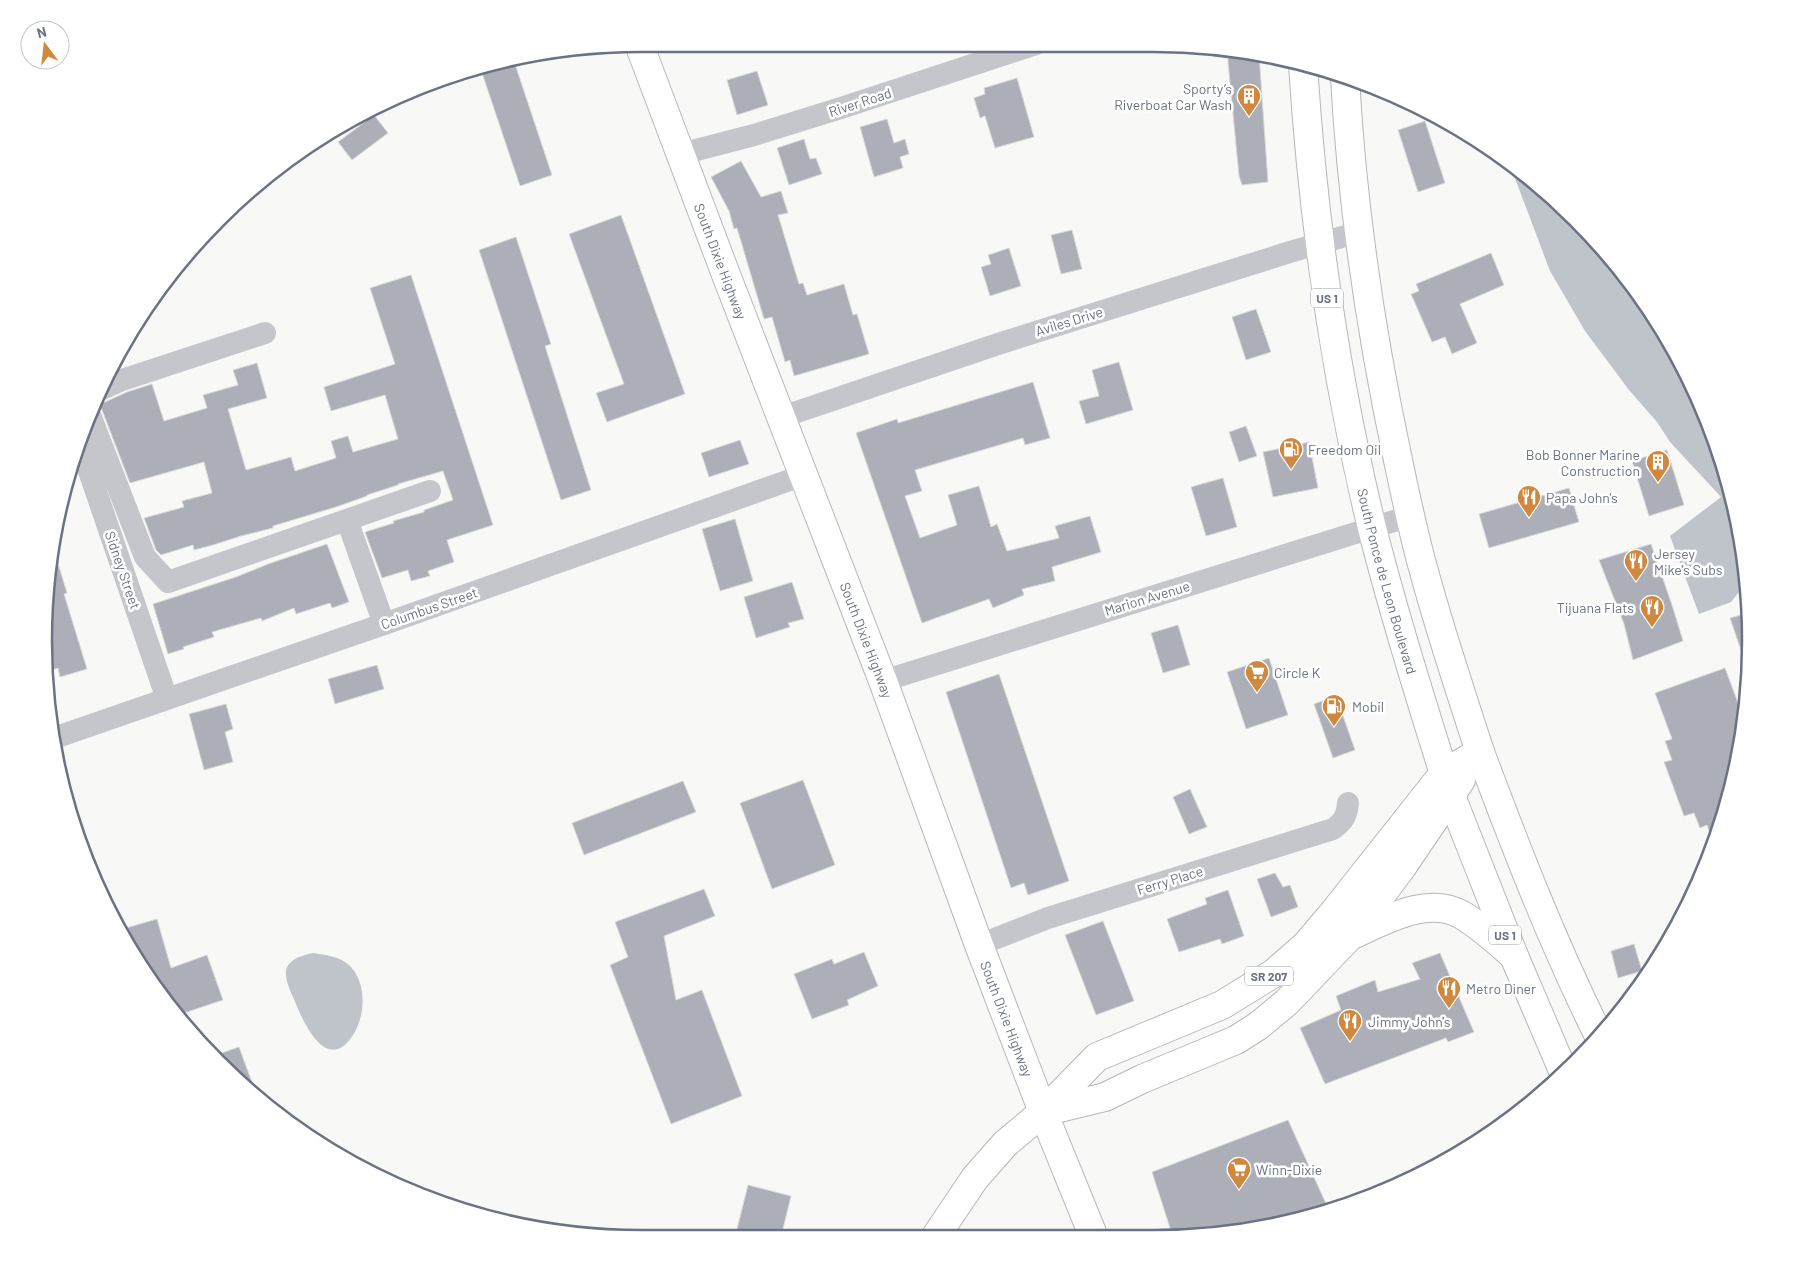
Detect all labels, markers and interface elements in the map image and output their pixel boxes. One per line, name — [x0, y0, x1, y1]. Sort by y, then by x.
north arrow — [20, 20, 70, 70]
text: N — [35, 23, 48, 41]
place label: Sporty’s Riverboat Car Wash — [1114, 80, 1232, 113]
building icon: Sporty’s Riverboat Car Wash — [1236, 83, 1262, 117]
street label: River Road — [827, 84, 893, 120]
street label: South Dixie Highway — [691, 201, 751, 322]
road number: US 1 — [1311, 288, 1343, 308]
street label: Aviles Drive — [1033, 303, 1105, 339]
fuel station icon: Freedom Oil — [1278, 436, 1304, 470]
place label: Freedom Oil — [1308, 441, 1381, 458]
place label: Bob Bonner Marine Construction — [1526, 446, 1640, 479]
building icon: Bob Bonner Marine Construction — [1645, 449, 1671, 483]
restaurant icon: Papa John's — [1516, 484, 1542, 518]
street label: South Ponce de Leon Boulevard — [1354, 487, 1421, 676]
place label: Papa John's — [1546, 489, 1618, 506]
street label: Sidney Street — [102, 529, 144, 611]
place label: Jersey Mike's Subs — [1654, 545, 1723, 578]
restaurant icon: Jersey Mike's Subs — [1623, 548, 1649, 582]
street label: Marion Avenue — [1102, 577, 1192, 619]
street label: South Dixie Highway — [837, 580, 897, 701]
street label: Columbus Street — [378, 583, 480, 633]
restaurant icon: Tijuana Flats — [1639, 594, 1665, 628]
place label: Tijuana Flats — [1557, 599, 1634, 616]
supermarket icon: Circle K — [1244, 659, 1270, 693]
place label: Circle K — [1274, 664, 1321, 681]
fuel station icon: Mobil — [1321, 693, 1347, 727]
place label: Mobil — [1352, 698, 1384, 715]
street label: Ferry Place — [1135, 862, 1205, 898]
road number: US 1 — [1489, 926, 1521, 944]
street label: South Dixie Highway — [977, 958, 1037, 1080]
road number: SR 207 — [1245, 966, 1293, 986]
restaurant icon: Metro Diner — [1436, 975, 1462, 1009]
place label: Metro Diner — [1466, 980, 1536, 997]
restaurant icon: Jimmy John's — [1337, 1008, 1363, 1042]
place label: Jimmy John's — [1368, 1013, 1451, 1030]
supermarket icon: Winn-Dixie — [1226, 1156, 1252, 1190]
place label: Winn-Dixie — [1256, 1161, 1322, 1178]

